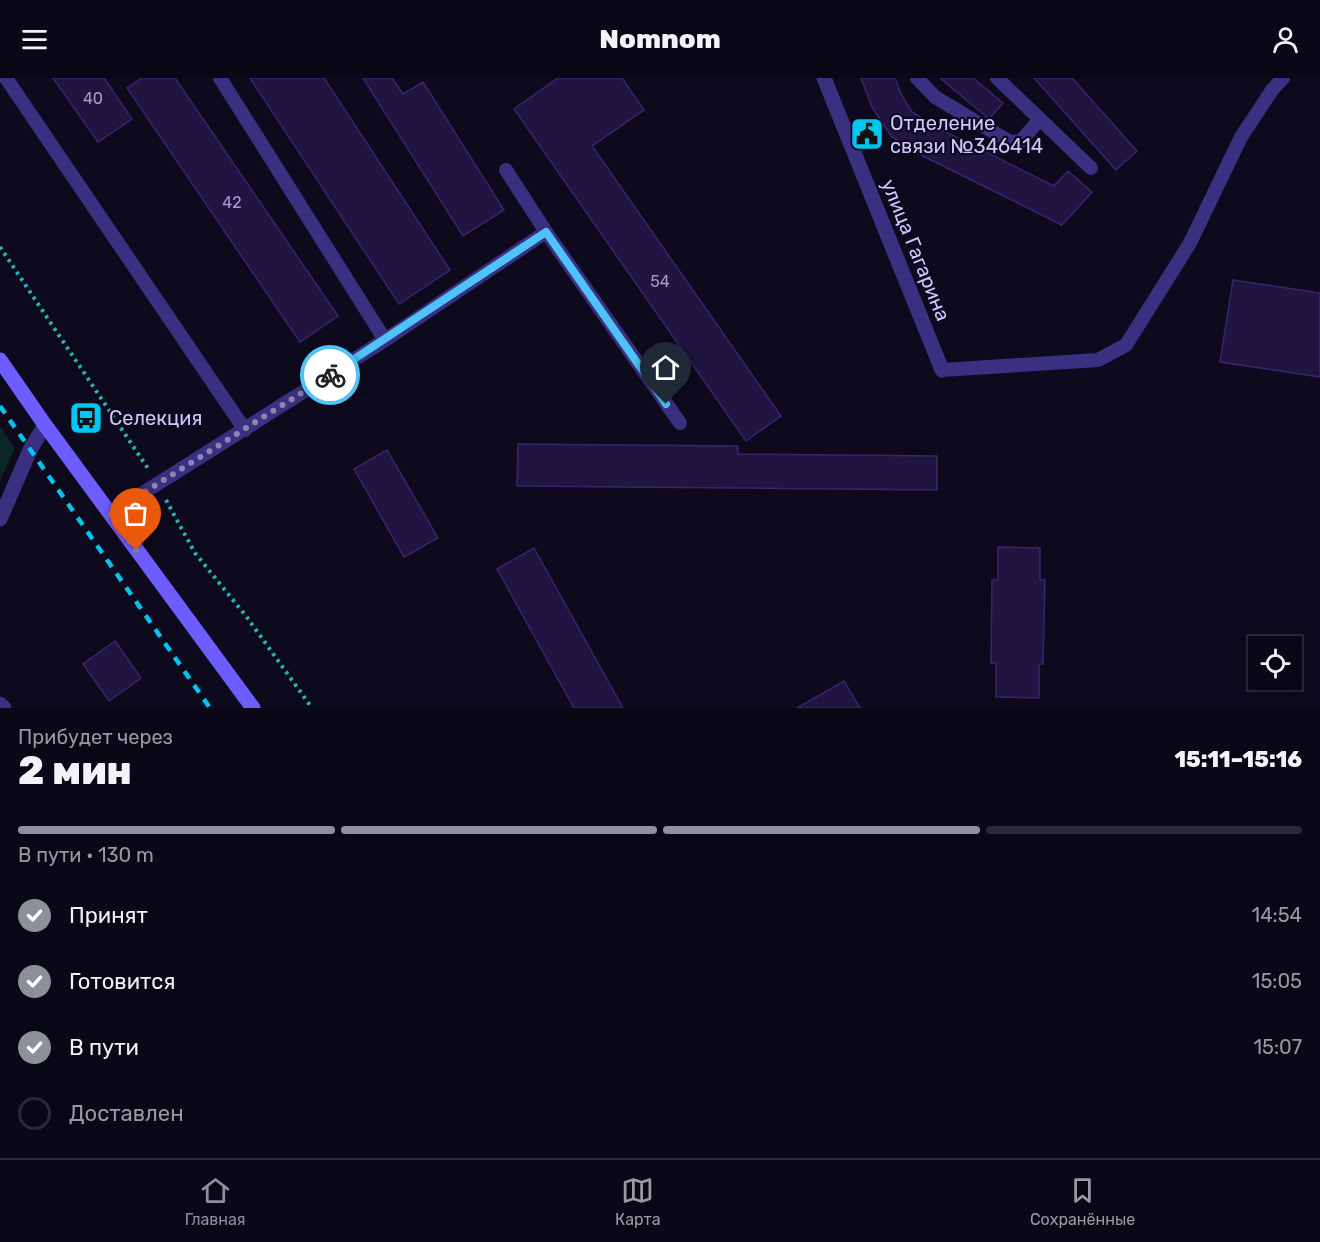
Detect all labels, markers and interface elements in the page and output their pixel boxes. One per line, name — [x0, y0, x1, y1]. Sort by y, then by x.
icon: menu — [18, 23, 51, 56]
text: Nomnom — [599, 23, 721, 55]
icon: person — [1269, 23, 1302, 56]
house number: 40 — [83, 89, 103, 108]
place label: Отделение связи №346414 — [890, 111, 1043, 158]
public building icon: Отделение связи №346414 — [849, 116, 885, 152]
street label: улица Гагарина — [877, 176, 955, 324]
house number: 42 — [222, 193, 242, 212]
house number: 54 — [650, 272, 670, 291]
pin — [640, 342, 691, 404]
courier — [300, 345, 360, 405]
icon: home — [649, 351, 682, 384]
icon: bike — [314, 359, 347, 392]
bus stop icon: Селекция — [68, 400, 104, 436]
place label: Селекция — [109, 406, 202, 430]
pin — [110, 488, 161, 550]
icon: bag — [119, 497, 152, 530]
map controls — [1248, 636, 1302, 690]
button: locate — [1248, 636, 1302, 690]
text: Прибудет через — [18, 725, 173, 749]
text: 15:11–15:16 — [1174, 746, 1302, 773]
text: 2 мин — [18, 748, 132, 794]
text: В пути · 130 m — [18, 843, 154, 867]
icon: check — [18, 899, 51, 932]
text: Принят — [69, 902, 148, 929]
text: 14:54 — [1252, 903, 1302, 927]
icon: check — [18, 965, 51, 998]
text: Готовится — [69, 968, 175, 995]
text: 15:05 — [1252, 969, 1302, 993]
icon: check — [18, 1031, 51, 1064]
text: В пути — [69, 1034, 139, 1061]
text: 15:07 — [1253, 1035, 1302, 1059]
text: Доставлен — [69, 1100, 184, 1127]
tab: Главная — [185, 1174, 246, 1229]
tab: Карта — [615, 1174, 661, 1229]
tab: Сохранённые — [1030, 1174, 1135, 1229]

